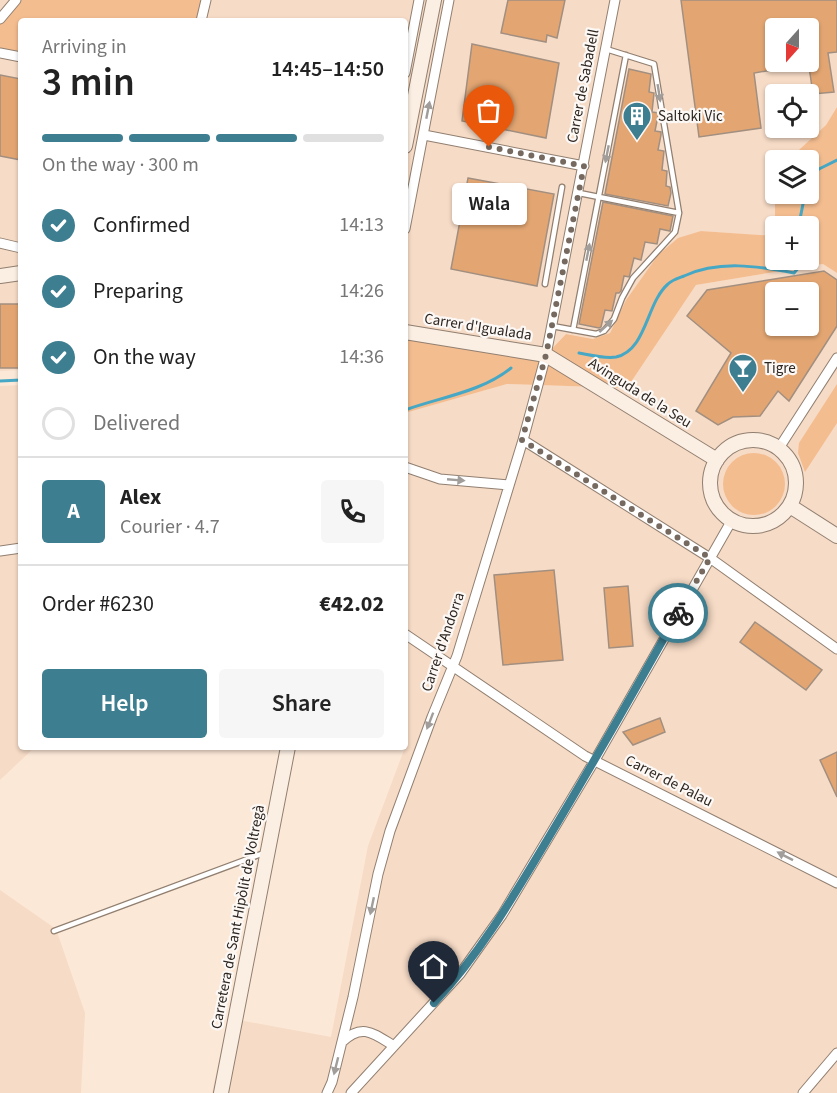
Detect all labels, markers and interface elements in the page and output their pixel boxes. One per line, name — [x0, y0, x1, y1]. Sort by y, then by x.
north arrow — [765, 18, 819, 72]
map controls — [765, 18, 819, 336]
street label: Carrer de Sabadell — [562, 27, 604, 145]
text: Arriving in — [42, 33, 127, 61]
text: 14:45–14:50 — [271, 53, 384, 85]
text: 3 min — [42, 55, 135, 111]
one-way arrow — [655, 83, 664, 102]
button: locate — [765, 84, 819, 138]
pin — [463, 85, 514, 147]
icon: bag — [472, 94, 505, 127]
one-way arrow — [424, 100, 433, 119]
building icon: Saltoki Vic — [621, 100, 653, 142]
place label: Saltoki Vic — [658, 106, 723, 127]
one-way arrow — [602, 145, 611, 164]
button: layers — [765, 150, 819, 204]
text: On the way · 300 m — [42, 151, 199, 179]
callout: Wala — [452, 183, 526, 225]
text: Wala — [469, 190, 510, 218]
icon: check — [42, 209, 75, 242]
text: Confirmed — [93, 209, 190, 241]
text: 14:13 — [339, 211, 384, 239]
button: + — [765, 216, 819, 270]
one-way arrow — [584, 242, 593, 261]
icon: check — [42, 275, 75, 308]
text: Preparing — [93, 275, 183, 307]
text: 14:26 — [339, 277, 384, 305]
button: − — [765, 282, 819, 336]
street label: Carrer d'Igualada — [423, 308, 533, 346]
one-way arrow — [599, 319, 614, 333]
icon: check — [42, 341, 75, 374]
text: On the way — [93, 341, 196, 373]
text: 14:36 — [339, 343, 384, 371]
bar icon: Tigre — [727, 352, 759, 394]
street label: Avinguda de la Seu — [584, 353, 696, 433]
place label: Tigre — [764, 358, 796, 379]
text: Delivered — [93, 407, 180, 439]
one-way arrow — [446, 476, 465, 485]
button: phone — [321, 480, 384, 543]
text: Alex — [120, 481, 161, 513]
text: A — [67, 495, 80, 527]
text: Courier · 4.7 — [120, 513, 220, 541]
courier — [648, 583, 708, 643]
text: Order #6230 — [42, 588, 154, 620]
text: €42.02 — [319, 588, 384, 620]
street label: Carrer d'Andorra — [416, 590, 470, 694]
icon: bike — [662, 597, 695, 630]
button: Help — [42, 669, 207, 738]
button: Share — [219, 669, 384, 738]
one-way arrow — [425, 712, 435, 730]
street label: Carrer de Palau — [622, 750, 716, 812]
street label: Carretera de Sant Hipòlit de Voltregà — [206, 803, 270, 1031]
one-way arrow — [776, 852, 793, 861]
one-way arrow — [366, 897, 376, 916]
pin — [408, 941, 459, 1003]
icon: home — [417, 950, 450, 983]
one-way arrow — [330, 1057, 340, 1075]

